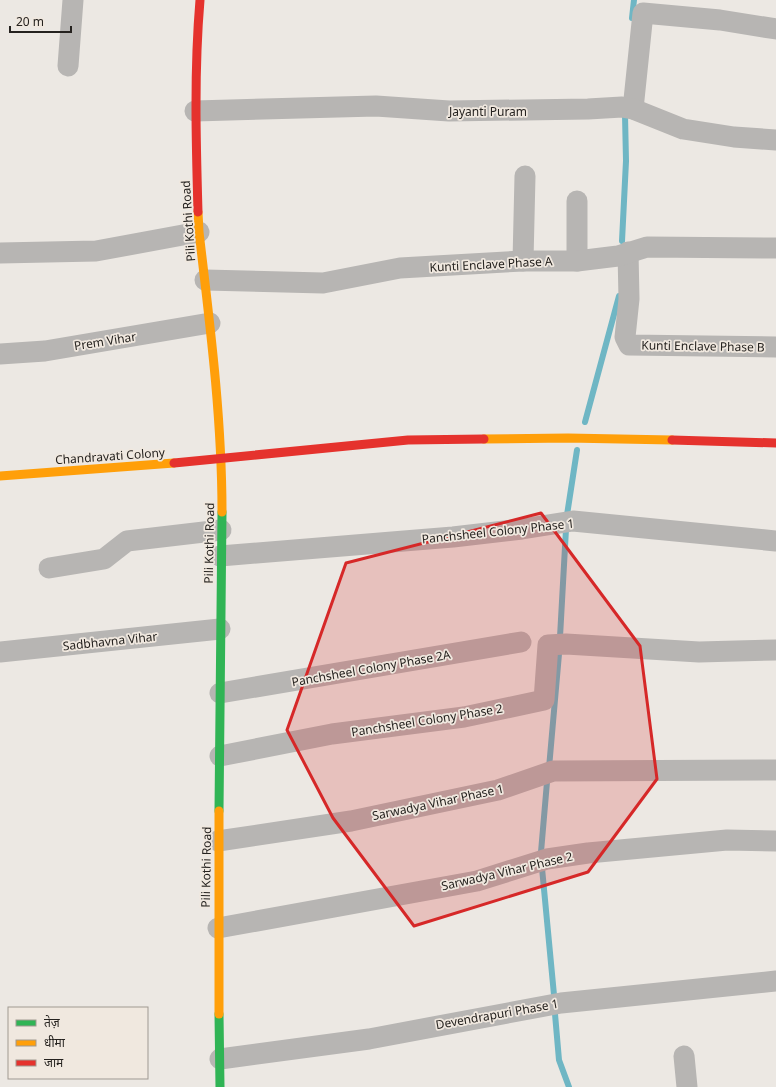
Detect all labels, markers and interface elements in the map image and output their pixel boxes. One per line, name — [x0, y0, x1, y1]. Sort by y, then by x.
scale bar — [10, 8, 71, 34]
text: 20 m — [16, 13, 44, 30]
street label: Jayanti Puram — [448, 103, 527, 120]
street label: Pili Kothi Road — [177, 180, 199, 262]
street label: Kunti Enclave Phase A — [429, 252, 553, 276]
street label: Prem Vihar — [73, 328, 137, 354]
street label: Kunti Enclave Phase B — [641, 336, 765, 356]
street label: Chandravati Colony — [54, 444, 166, 468]
street label: Pili Kothi Road — [200, 502, 218, 584]
street label: Panchsheel Colony Phase 1 — [421, 515, 575, 547]
street label: Sadbhavna Vihar — [62, 628, 158, 654]
street label: Panchsheel Colony Phase 2A — [290, 646, 452, 690]
street label: Panchsheel Colony Phase 2 — [350, 700, 504, 740]
street label: Sarwadya Vihar Phase 1 — [371, 780, 505, 824]
street label: Pili Kothi Road — [197, 826, 215, 908]
street label: Sarwadya Vihar Phase 2 — [440, 848, 574, 894]
street label: Devendrapuri Phase 1 — [434, 995, 560, 1033]
legend — [8, 1007, 148, 1079]
text: तेज़ — [44, 1014, 61, 1031]
text: धीमा — [44, 1034, 66, 1051]
text: जाम — [44, 1054, 64, 1071]

